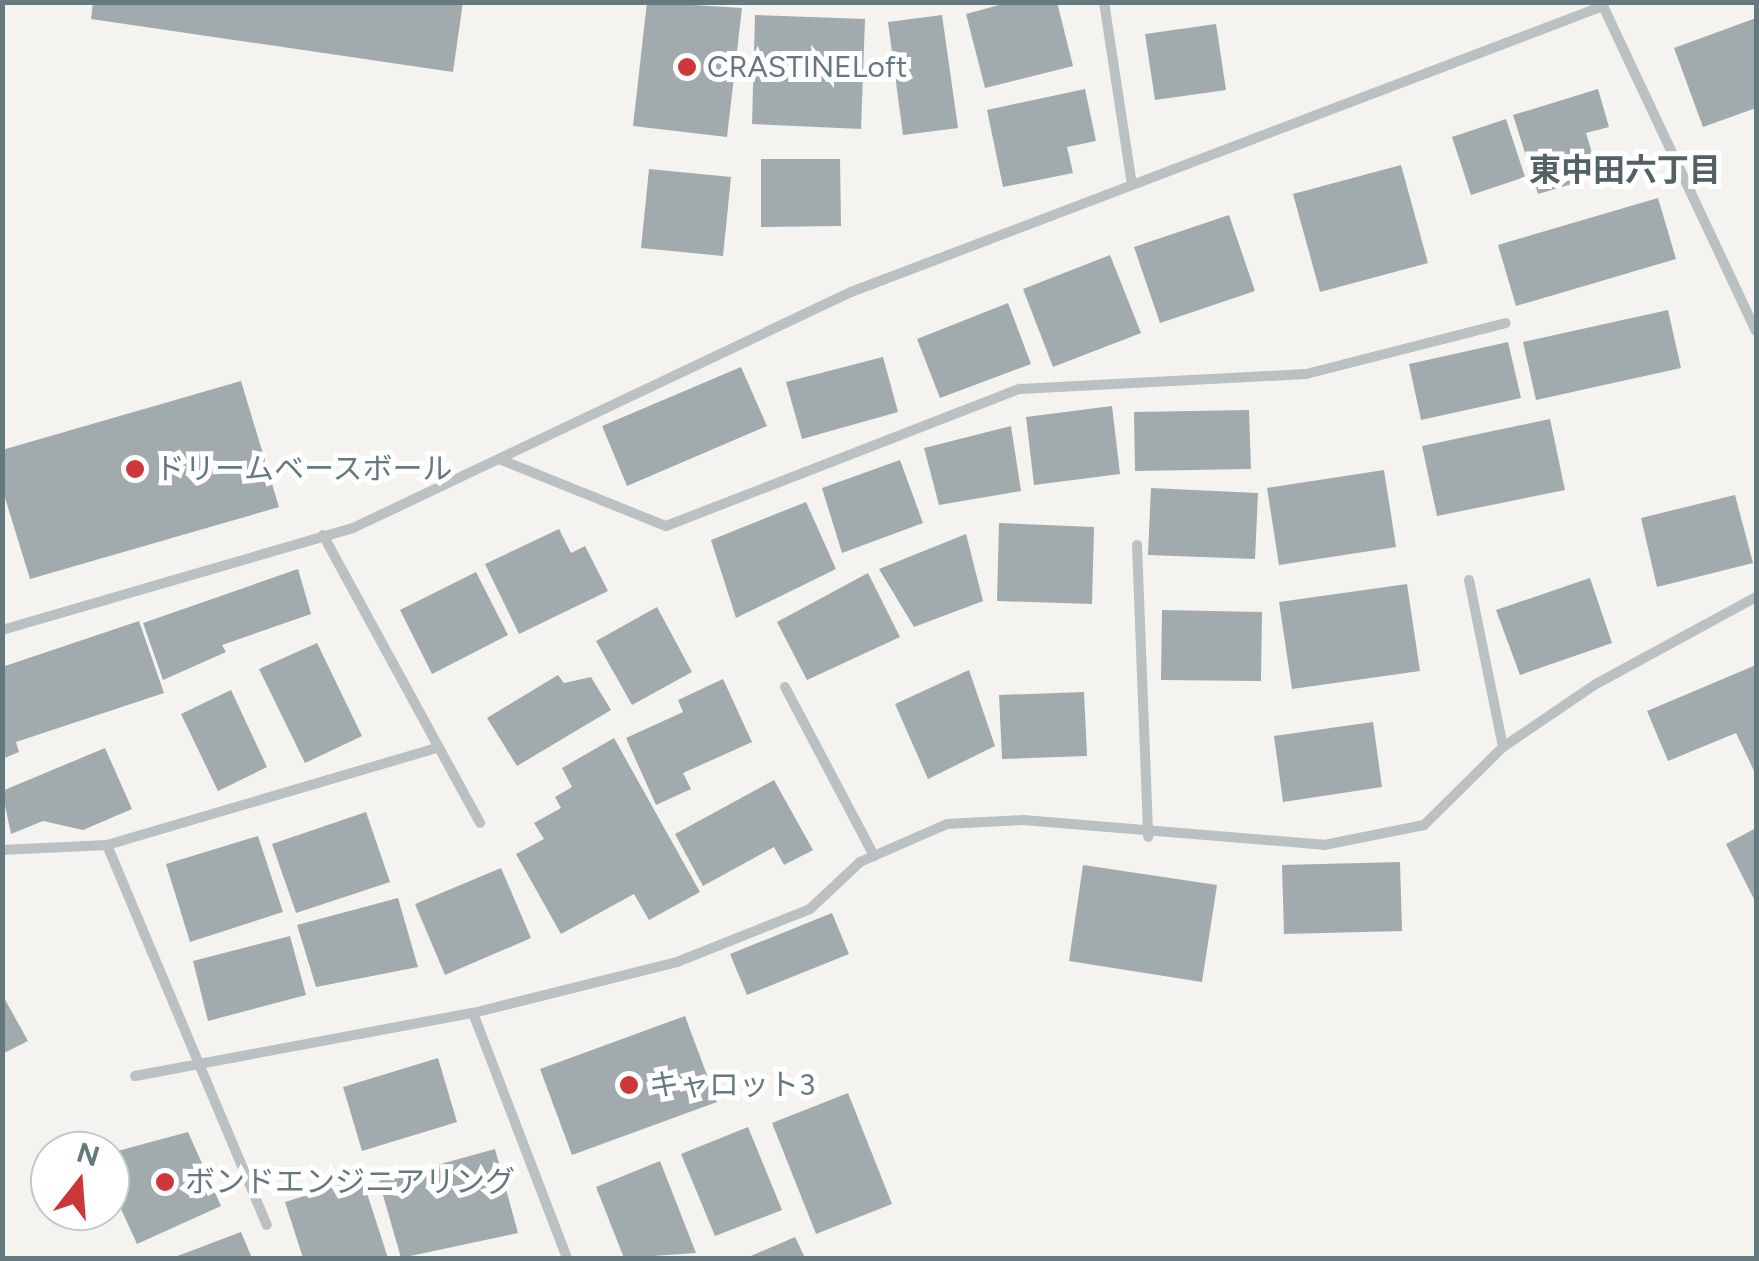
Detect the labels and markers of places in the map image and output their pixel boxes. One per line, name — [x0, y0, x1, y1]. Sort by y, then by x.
place label: CRASTINELoft — [707, 49, 907, 85]
marker: CRASTINELoft — [676, 56, 698, 78]
place label: ドリームベースボール — [155, 451, 455, 487]
marker: ドリームベースボール — [124, 458, 146, 480]
place label: キャロット3 — [649, 1067, 815, 1103]
marker: キャロット3 — [618, 1074, 640, 1096]
place label: ボンドエンジニアリング — [185, 1164, 515, 1200]
marker: ボンドエンジニアリング — [154, 1171, 176, 1193]

